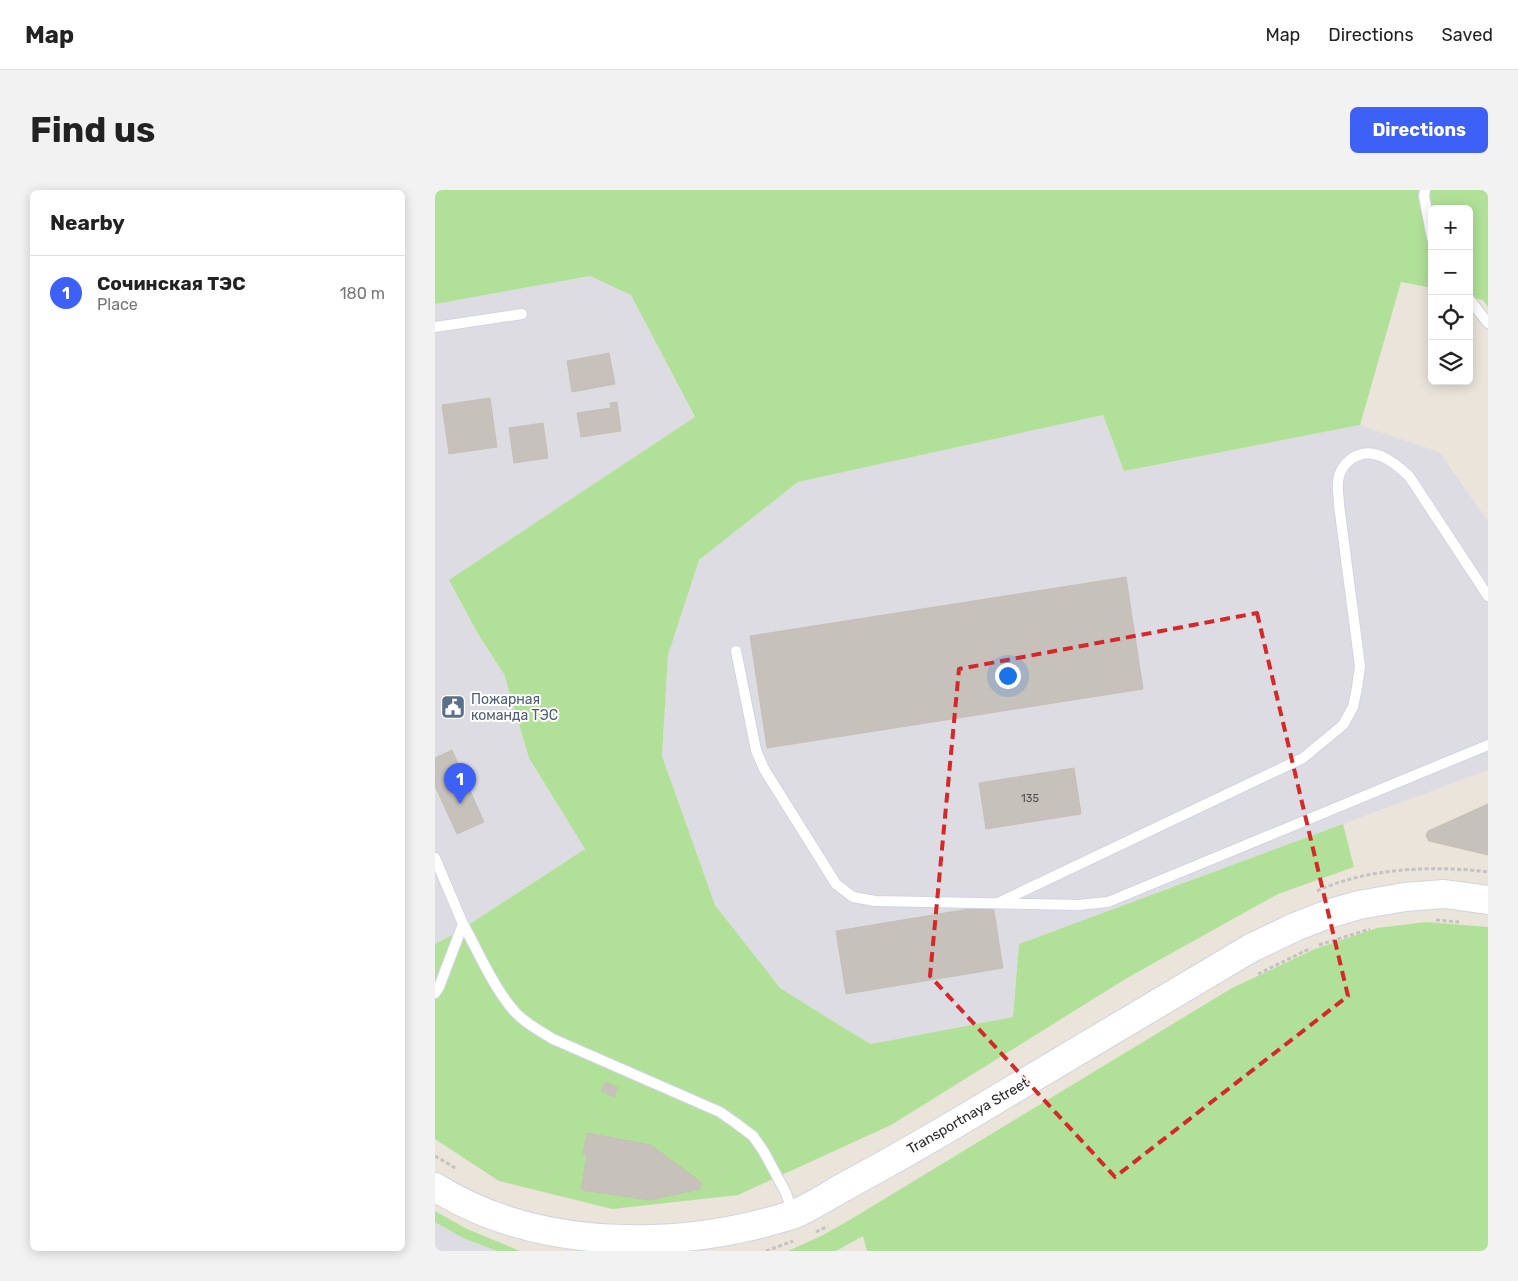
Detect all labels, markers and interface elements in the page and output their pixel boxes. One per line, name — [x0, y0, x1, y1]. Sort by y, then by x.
text: Map — [25, 21, 74, 49]
text: Map — [1265, 24, 1300, 46]
text: Directions — [1328, 24, 1414, 46]
text: Saved — [1442, 24, 1493, 46]
button: Directions — [1350, 107, 1488, 153]
text: Find us — [30, 109, 155, 151]
map controls — [1428, 205, 1473, 385]
button: + — [1428, 205, 1473, 250]
text: Nearby — [50, 210, 125, 235]
button: − — [1428, 250, 1473, 295]
text: Сочинская ТЭС — [97, 272, 246, 295]
text: 1 — [62, 284, 70, 303]
text: 180 m — [340, 284, 385, 303]
text: Place — [97, 295, 138, 314]
button: locate — [1428, 295, 1473, 340]
button: layers — [1428, 340, 1473, 385]
your location — [995, 663, 1021, 689]
place label: Пожарная команда ТЭС — [471, 691, 558, 724]
public building icon: Пожарная команда ТЭС — [440, 694, 466, 720]
pin: 1 — [444, 763, 476, 804]
house number: 135 — [1021, 792, 1039, 805]
street label: Transportnaya Street — [904, 1074, 1032, 1158]

